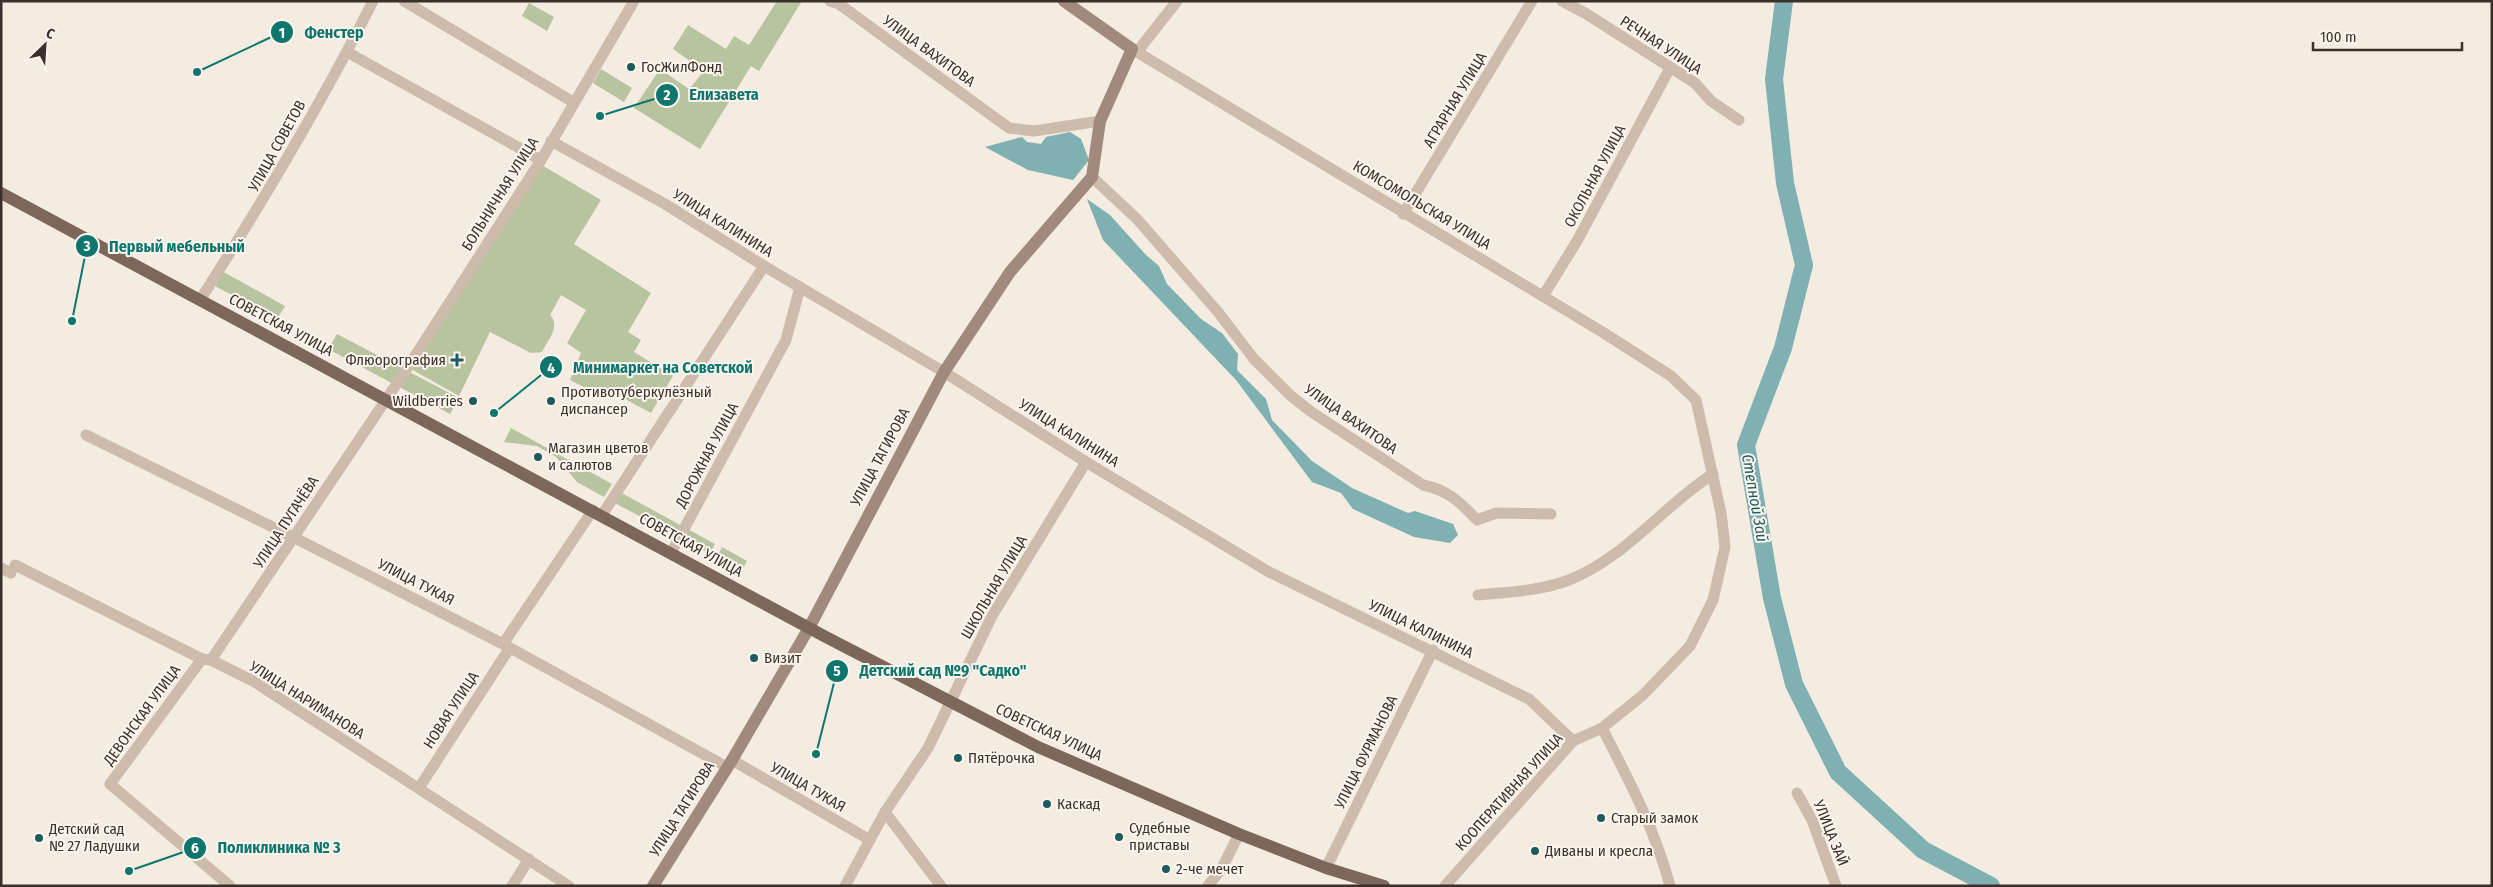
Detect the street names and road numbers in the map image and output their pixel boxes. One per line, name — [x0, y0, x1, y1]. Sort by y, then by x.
street label: УЛИЦА ВАХИТОВА — [879, 11, 979, 91]
street label: РЕЧНАЯ УЛИЦА — [1617, 12, 1705, 78]
street label: АГРАРНАЯ УЛИЦА — [1419, 49, 1491, 151]
street label: УЛИЦА СОВЕТОВ — [244, 97, 309, 196]
street label: ОКОЛЬНАЯ УЛИЦА — [1560, 122, 1630, 230]
street label: БОЛЬНИЧНАЯ УЛИЦА — [458, 134, 542, 254]
street label: КОМСОМОЛЬСКАЯ УЛИЦА — [1350, 157, 1494, 253]
street label: УЛИЦА КАЛИНИНА — [669, 185, 776, 261]
street label: СОВЕТСКАЯ УЛИЦА — [226, 290, 336, 360]
street label: УЛИЦА ВАХИТОВА — [1300, 380, 1401, 458]
street label: УЛИЦА КАЛИНИНА — [1015, 395, 1122, 471]
street label: ДОРОЖНАЯ УЛИЦА — [671, 399, 742, 512]
street label: УЛИЦА ТАГИРОВА — [846, 405, 914, 510]
street label: УЛИЦА ПУГАЧЁВА — [249, 473, 322, 572]
street label: СОВЕТСКАЯ УЛИЦА — [636, 509, 746, 581]
street label: ШКОЛЬНАЯ УЛИЦА — [957, 532, 1031, 642]
street label: УЛИЦА ТУКАЯ — [374, 555, 457, 609]
street label: УЛИЦА КАЛИНИНА — [1365, 595, 1476, 662]
street label: УЛИЦА НАРИМАНОВА — [245, 657, 368, 743]
street label: ДЕВОНСКАЯ УЛИЦА — [99, 661, 184, 769]
street label: НОВАЯ УЛИЦА — [419, 668, 483, 752]
street label: УЛИЦА ФУРМАНОВА — [1330, 692, 1401, 813]
street label: СОВЕТСКАЯ УЛИЦА — [993, 699, 1105, 765]
street label: КООПЕРАТИВНАЯ УЛИЦА — [1452, 730, 1566, 854]
street label: УЛИЦА ТАГИРОВА — [645, 758, 718, 861]
street label: УЛИЦА ТУКАЯ — [766, 758, 849, 816]
street label: УЛИЦА ЗАЙ — [1809, 797, 1852, 869]

